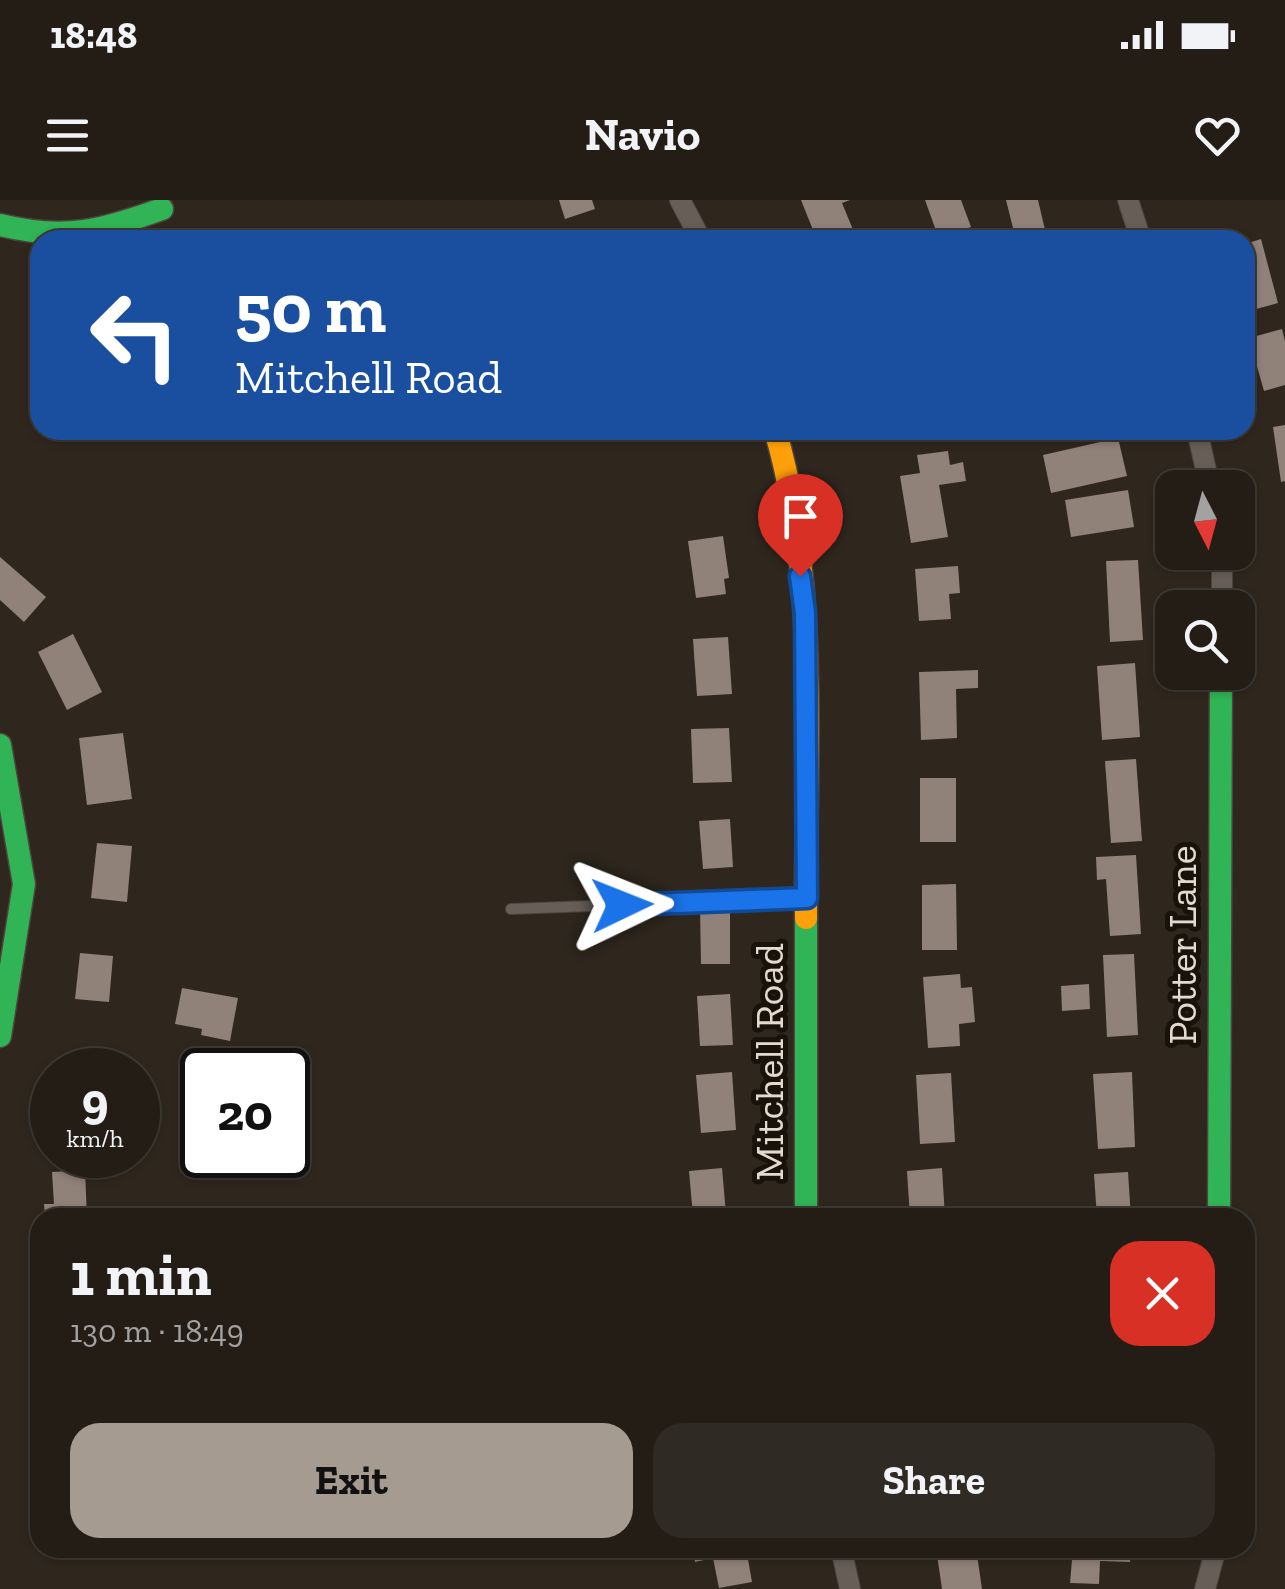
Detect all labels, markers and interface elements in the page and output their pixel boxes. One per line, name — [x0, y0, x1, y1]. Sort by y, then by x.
text: 18:48 — [50, 12, 137, 58]
icon: menu — [40, 108, 95, 163]
text: Navio — [585, 108, 700, 162]
icon: heart — [1190, 108, 1245, 163]
text: 50 m — [235, 266, 386, 350]
icon: left — [70, 270, 200, 400]
text: Mitchell Road — [235, 351, 502, 405]
north arrow — [1155, 470, 1255, 570]
map controls — [1155, 470, 1255, 690]
pin — [758, 474, 843, 577]
icon: arrive — [773, 489, 828, 544]
button: search — [1155, 590, 1255, 690]
street label: Potter Lane — [1158, 845, 1206, 1045]
position arrow — [570, 853, 674, 957]
street label: Mitchell Road — [745, 943, 793, 1181]
speed limit sign: 20 — [180, 1048, 310, 1178]
text: 9 — [82, 1071, 108, 1131]
text: km/h — [66, 1123, 124, 1153]
text: 1 min — [70, 1238, 212, 1310]
button: close — [1110, 1241, 1215, 1346]
text: 130 m · 18:49 — [70, 1312, 244, 1350]
button: Exit — [70, 1423, 633, 1538]
button: Share — [653, 1423, 1215, 1538]

